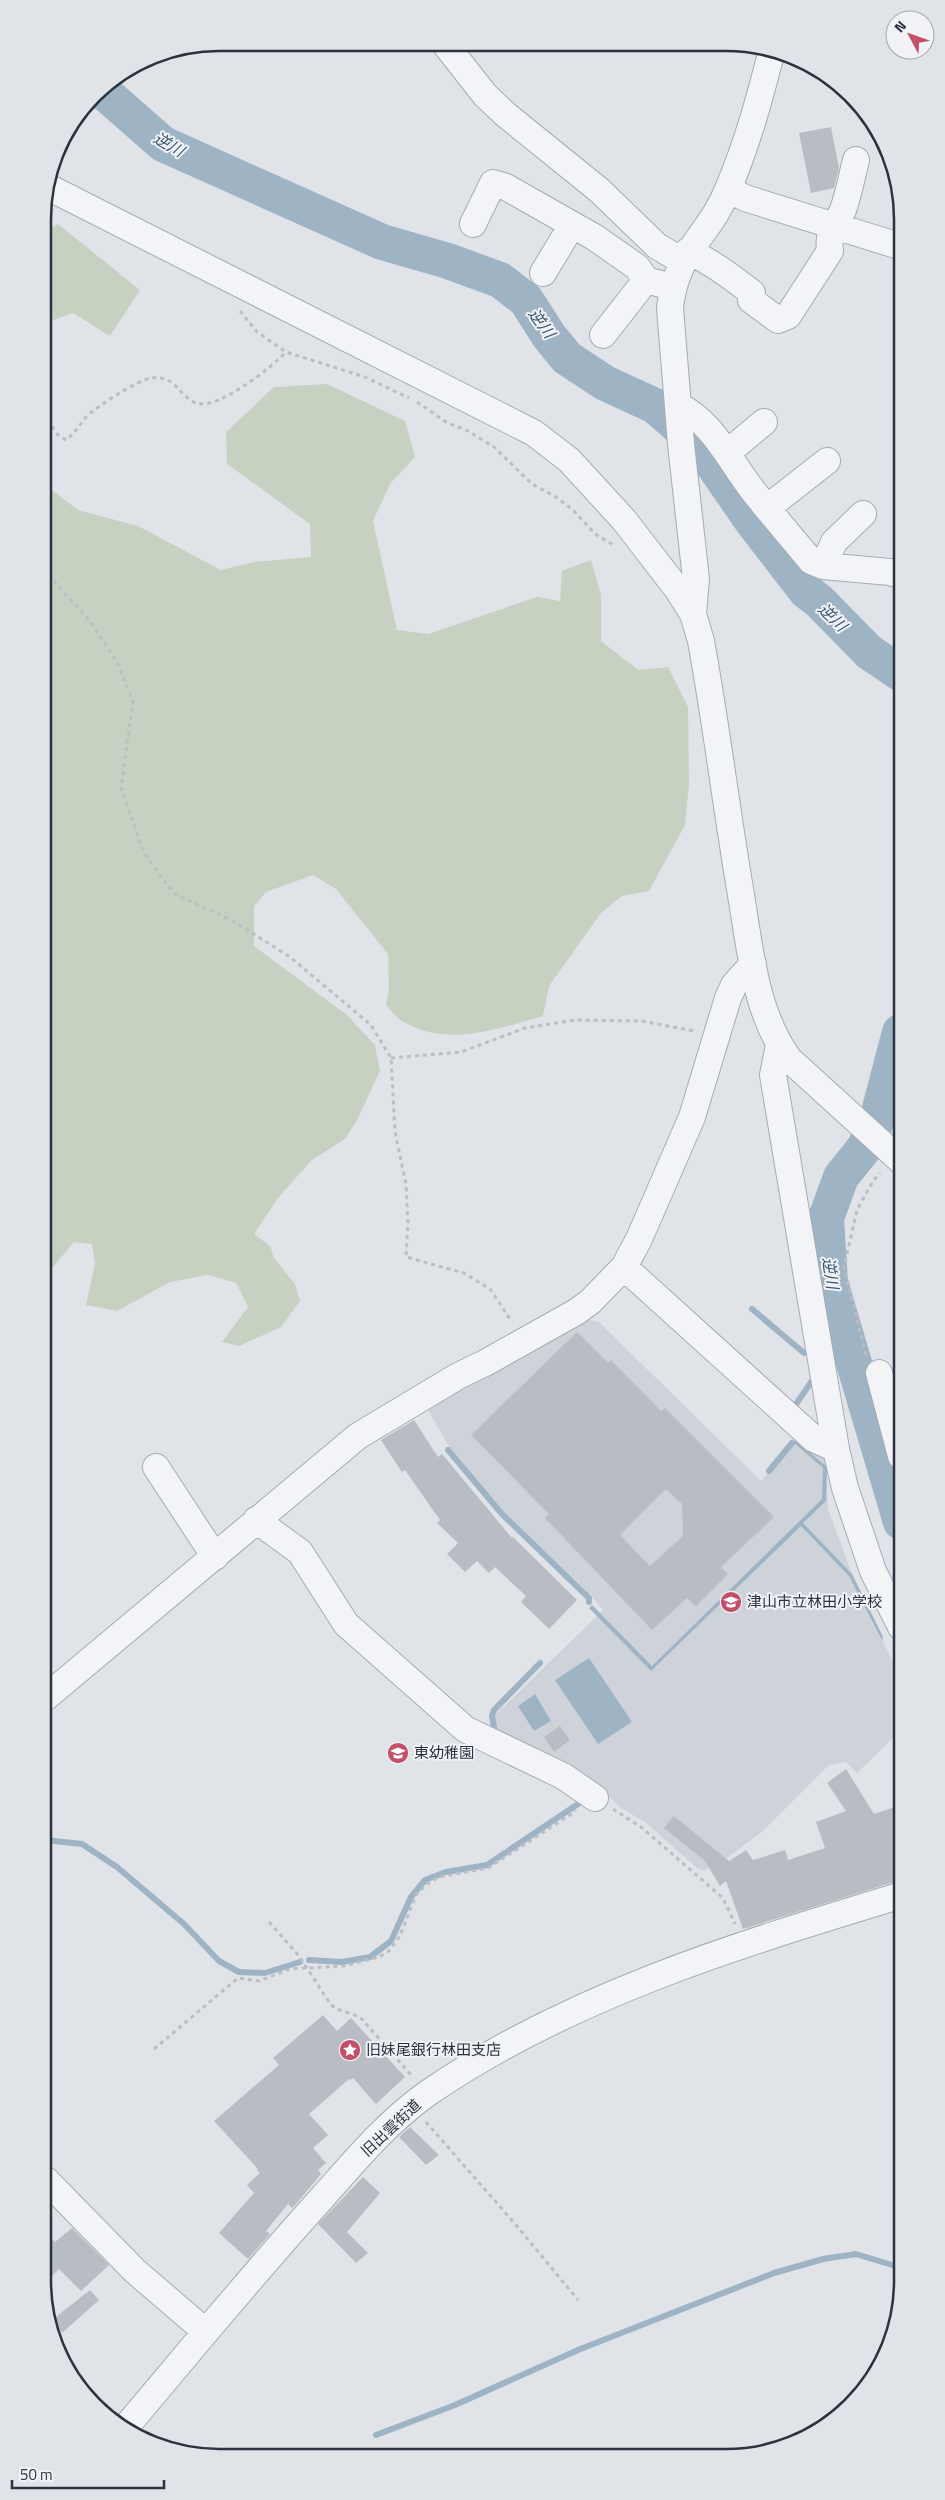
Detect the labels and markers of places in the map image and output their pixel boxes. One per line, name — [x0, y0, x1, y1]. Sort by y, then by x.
school or university icon: 津山市立林田小学校 — [719, 1590, 743, 1614]
place label: 津山市立林田小学校 — [747, 1590, 882, 1613]
school or university icon: 東幼稚園 — [386, 1741, 410, 1765]
place label: 東幼稚園 — [414, 1741, 474, 1764]
place icon: 旧妹尾銀行林田支店 — [338, 2038, 362, 2062]
place label: 旧妹尾銀行林田支店 — [366, 2038, 501, 2061]

